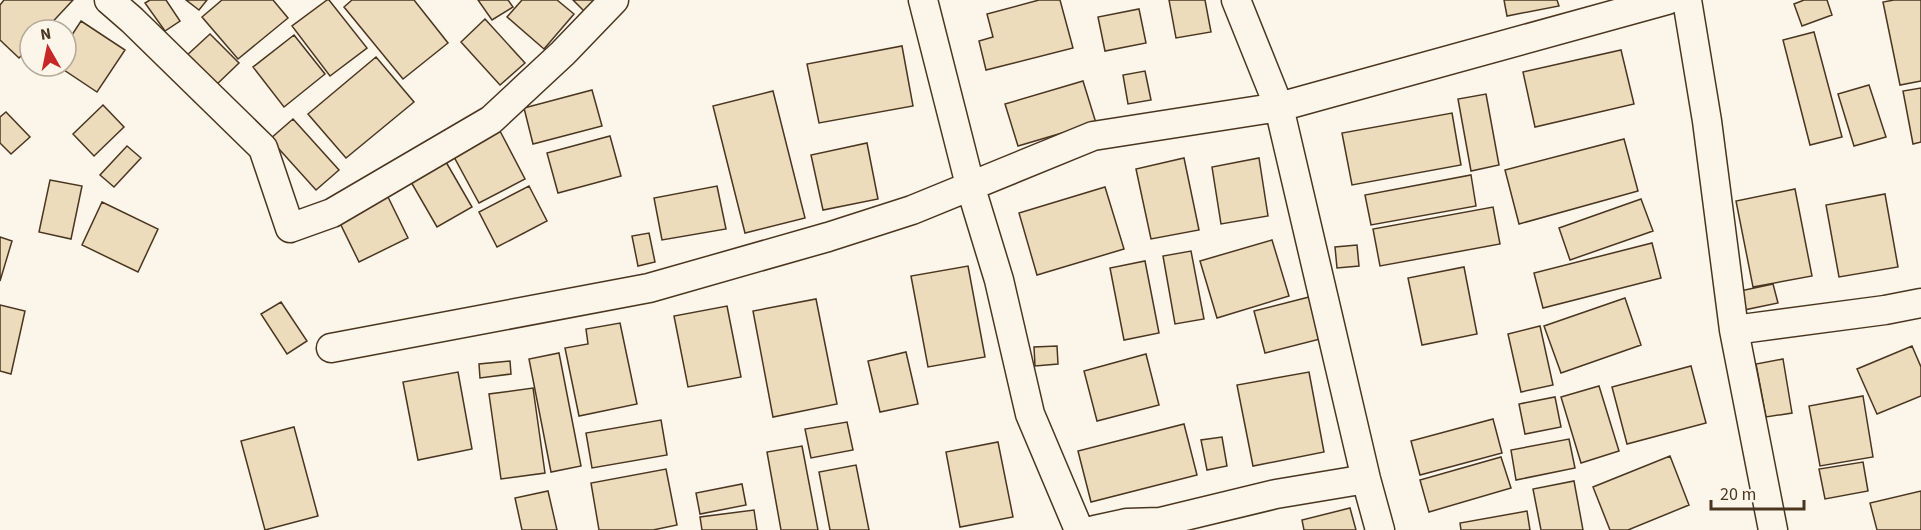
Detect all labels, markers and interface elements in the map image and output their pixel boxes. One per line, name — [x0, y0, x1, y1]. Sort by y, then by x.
north arrow — [18, 18, 78, 78]
text: N — [39, 22, 53, 46]
scale bar — [1711, 473, 1804, 511]
text: 20 m — [1720, 482, 1756, 507]

